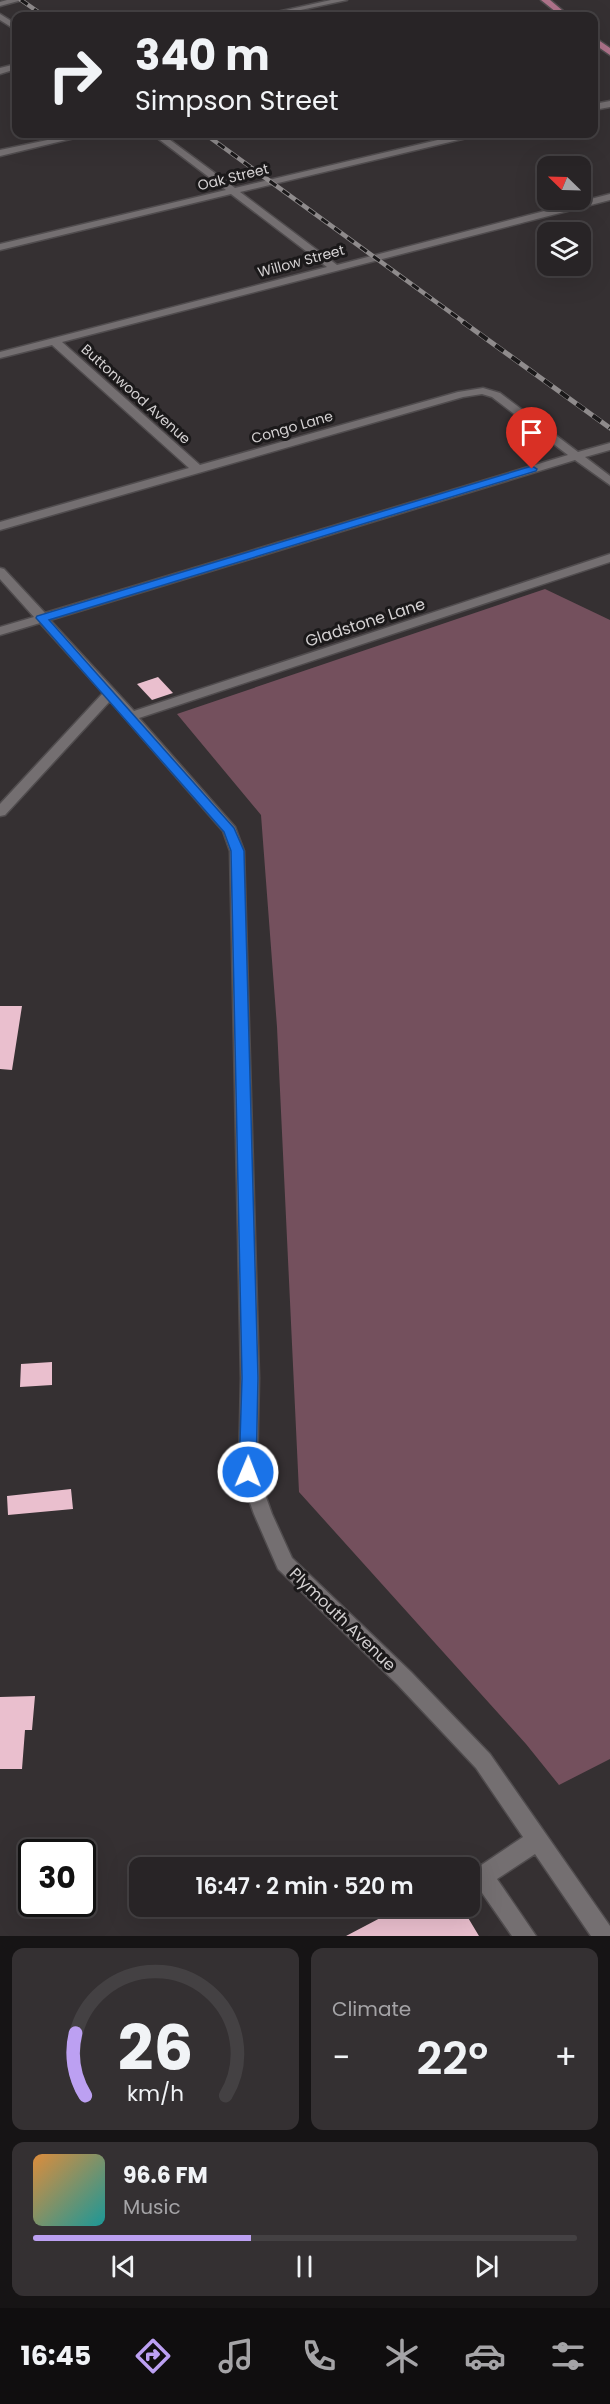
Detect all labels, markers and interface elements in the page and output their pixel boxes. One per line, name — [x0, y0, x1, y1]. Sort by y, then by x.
text: 340 m — [135, 26, 270, 85]
icon: right — [36, 36, 114, 114]
text: Simpson Street — [135, 82, 338, 119]
north arrow — [537, 156, 591, 210]
map controls — [537, 156, 591, 276]
street label: Oak Street — [195, 159, 271, 195]
button: layers — [537, 222, 591, 276]
street label: Willow Street — [255, 240, 347, 282]
street label: Buttonwood Avenue — [77, 339, 195, 449]
street label: Congo Lane — [249, 406, 335, 448]
pin — [506, 407, 557, 469]
icon: arrive — [515, 416, 548, 449]
street label: Gladstone Lane — [302, 592, 428, 653]
position arrow — [216, 1440, 280, 1504]
street label: Plymouth Avenue — [284, 1563, 401, 1676]
speed limit sign: 30 — [18, 1839, 96, 1917]
text: 16:47 · 2 min · 520 m — [195, 1871, 414, 1902]
text: Climate — [332, 1995, 411, 2023]
text: 26 — [118, 2004, 193, 2092]
text: 22° — [417, 2027, 488, 2090]
text: − — [332, 2034, 350, 2081]
text: + — [554, 2034, 577, 2081]
text: km/h — [127, 2078, 184, 2109]
text: 96.6 FM — [123, 2160, 208, 2191]
text: Music — [123, 2193, 181, 2221]
icon: previous — [107, 2250, 140, 2283]
icon: pause — [288, 2250, 321, 2283]
icon: next — [470, 2250, 503, 2283]
icon: directions — [132, 2335, 174, 2377]
icon: music — [215, 2335, 257, 2377]
icon: phone — [298, 2335, 340, 2377]
icon: climate — [381, 2335, 423, 2377]
icon: car — [464, 2335, 506, 2377]
icon: filters — [547, 2335, 589, 2377]
text: 16:45 — [21, 2337, 91, 2374]

